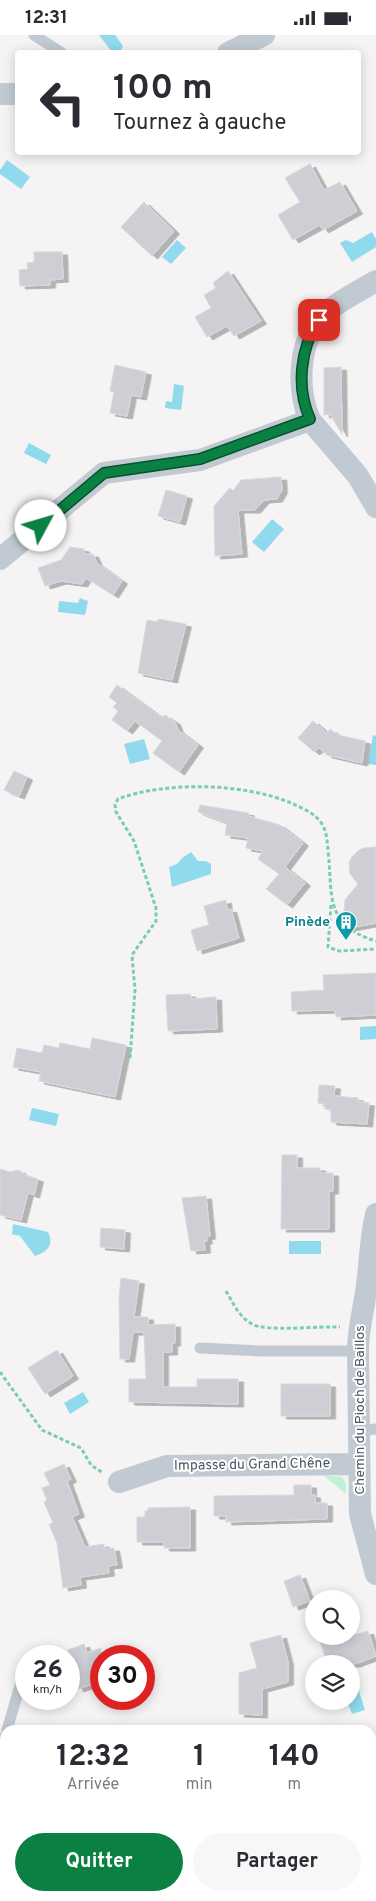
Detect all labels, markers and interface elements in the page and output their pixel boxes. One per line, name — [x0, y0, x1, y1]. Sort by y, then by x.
text: 12:31 — [25, 6, 68, 30]
text: 100 m — [113, 67, 213, 111]
icon: left — [30, 70, 95, 135]
text: Tournez à gauche — [113, 110, 286, 137]
pin — [298, 299, 340, 341]
icon: arrive — [305, 306, 333, 334]
position arrow — [14, 499, 66, 551]
building icon: Pinède — [334, 910, 358, 941]
place label: Pinède — [285, 914, 330, 931]
street label: Chemin du Pioch de Baillos — [352, 1325, 369, 1495]
street label: Impasse du Grand Chêne — [174, 1455, 330, 1475]
map controls — [305, 1590, 360, 1710]
button: search — [305, 1590, 360, 1645]
speed limit sign: 30 — [90, 1645, 155, 1710]
text: 26 — [32, 1655, 63, 1687]
button: layers — [305, 1655, 360, 1710]
text: km/h — [33, 1682, 62, 1698]
text: 12:32 — [56, 1739, 130, 1776]
text: 1 — [193, 1739, 205, 1776]
text: 140 — [269, 1739, 320, 1776]
text: Arrivée — [67, 1775, 119, 1795]
text: min — [186, 1775, 212, 1795]
text: m — [287, 1775, 301, 1795]
button: Quitter — [15, 1833, 183, 1891]
button: Partager — [193, 1833, 361, 1891]

